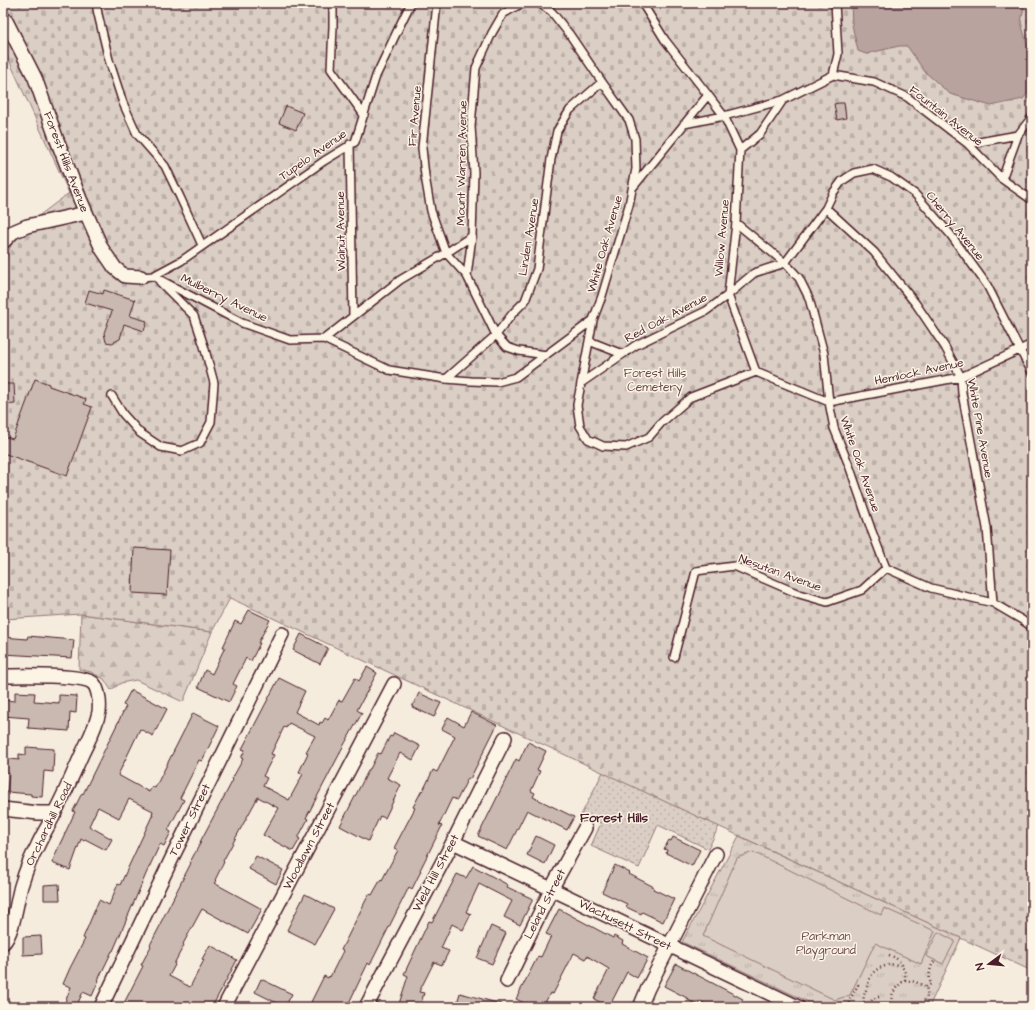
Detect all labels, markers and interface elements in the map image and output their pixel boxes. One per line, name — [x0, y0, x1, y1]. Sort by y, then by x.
street label: Fountain Avenue — [905, 82, 987, 151]
street label: Fir Avenue — [404, 85, 426, 147]
street label: Mount Warren Avenue — [452, 100, 472, 226]
street label: Forest Hills Avenue — [39, 109, 93, 215]
street label: Tupelo Avenue — [276, 125, 351, 185]
street label: Cherry Avenue — [921, 188, 989, 265]
street label: Walnut Avenue — [332, 190, 350, 271]
street label: White Oak Avenue — [583, 193, 627, 295]
street label: Linden Avenue — [514, 196, 544, 277]
street label: Willow Avenue — [710, 198, 734, 277]
street label: Mulberry Avenue — [177, 270, 271, 328]
street label: Red Oak Avenue — [622, 289, 711, 347]
street label: Hemlock Avenue — [873, 354, 966, 390]
park label: Forest Hills Cemetery — [624, 365, 686, 397]
street label: White Pine Avenue — [963, 377, 997, 480]
street label: White Oak Avenue — [836, 414, 885, 515]
street label: Nesutan Avenue — [736, 550, 824, 596]
street label: Orchardhill Road — [21, 779, 77, 869]
street label: Tower Street — [165, 781, 215, 859]
street label: Woodlawn Street — [279, 799, 339, 893]
district label: Forest Hills — [580, 809, 648, 827]
street label: Weld Hill Street — [408, 831, 464, 915]
street label: Leland Street — [520, 866, 570, 942]
street label: Wachusett Street — [576, 895, 674, 955]
park label: Parkman Playground — [796, 928, 856, 960]
north arrow — [969, 944, 1009, 984]
text: N — [972, 961, 988, 972]

